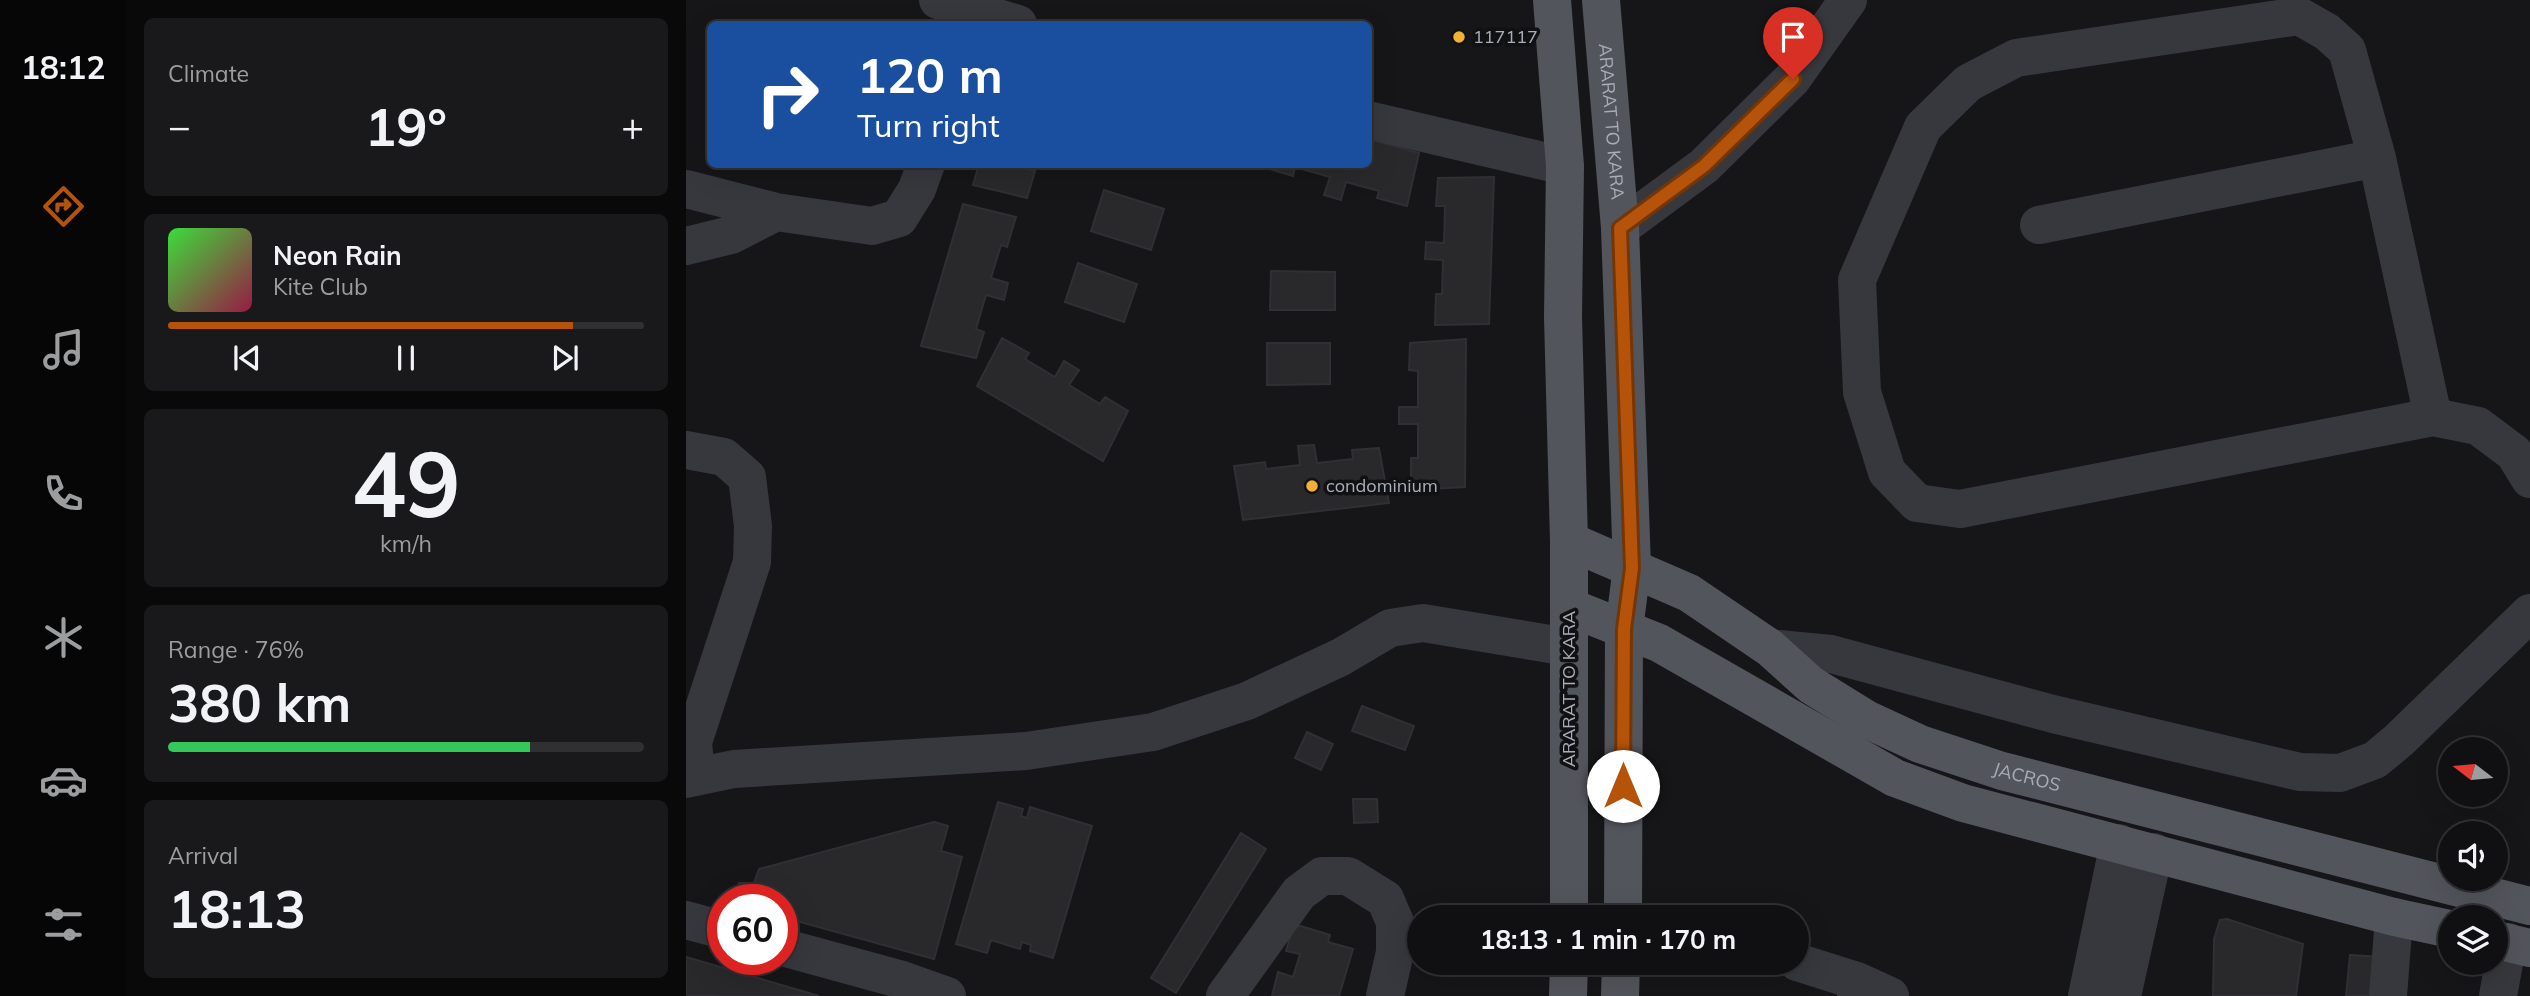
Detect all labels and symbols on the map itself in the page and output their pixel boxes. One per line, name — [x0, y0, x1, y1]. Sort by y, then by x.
pin — [1763, 7, 1823, 79]
place label: 117117 — [1473, 25, 1538, 48]
marker: 117117 — [1451, 29, 1467, 45]
street label: ARARAT TO KARA — [1594, 42, 1630, 201]
place label: condominium — [1326, 474, 1438, 497]
marker: condominium — [1304, 478, 1320, 494]
street label: ARARAT TO KARA — [1557, 611, 1580, 767]
north arrow — [2438, 737, 2508, 807]
position arrow — [1586, 749, 1660, 823]
street label: JACROS — [1990, 757, 2063, 797]
speed limit sign: 60 — [707, 884, 798, 975]

